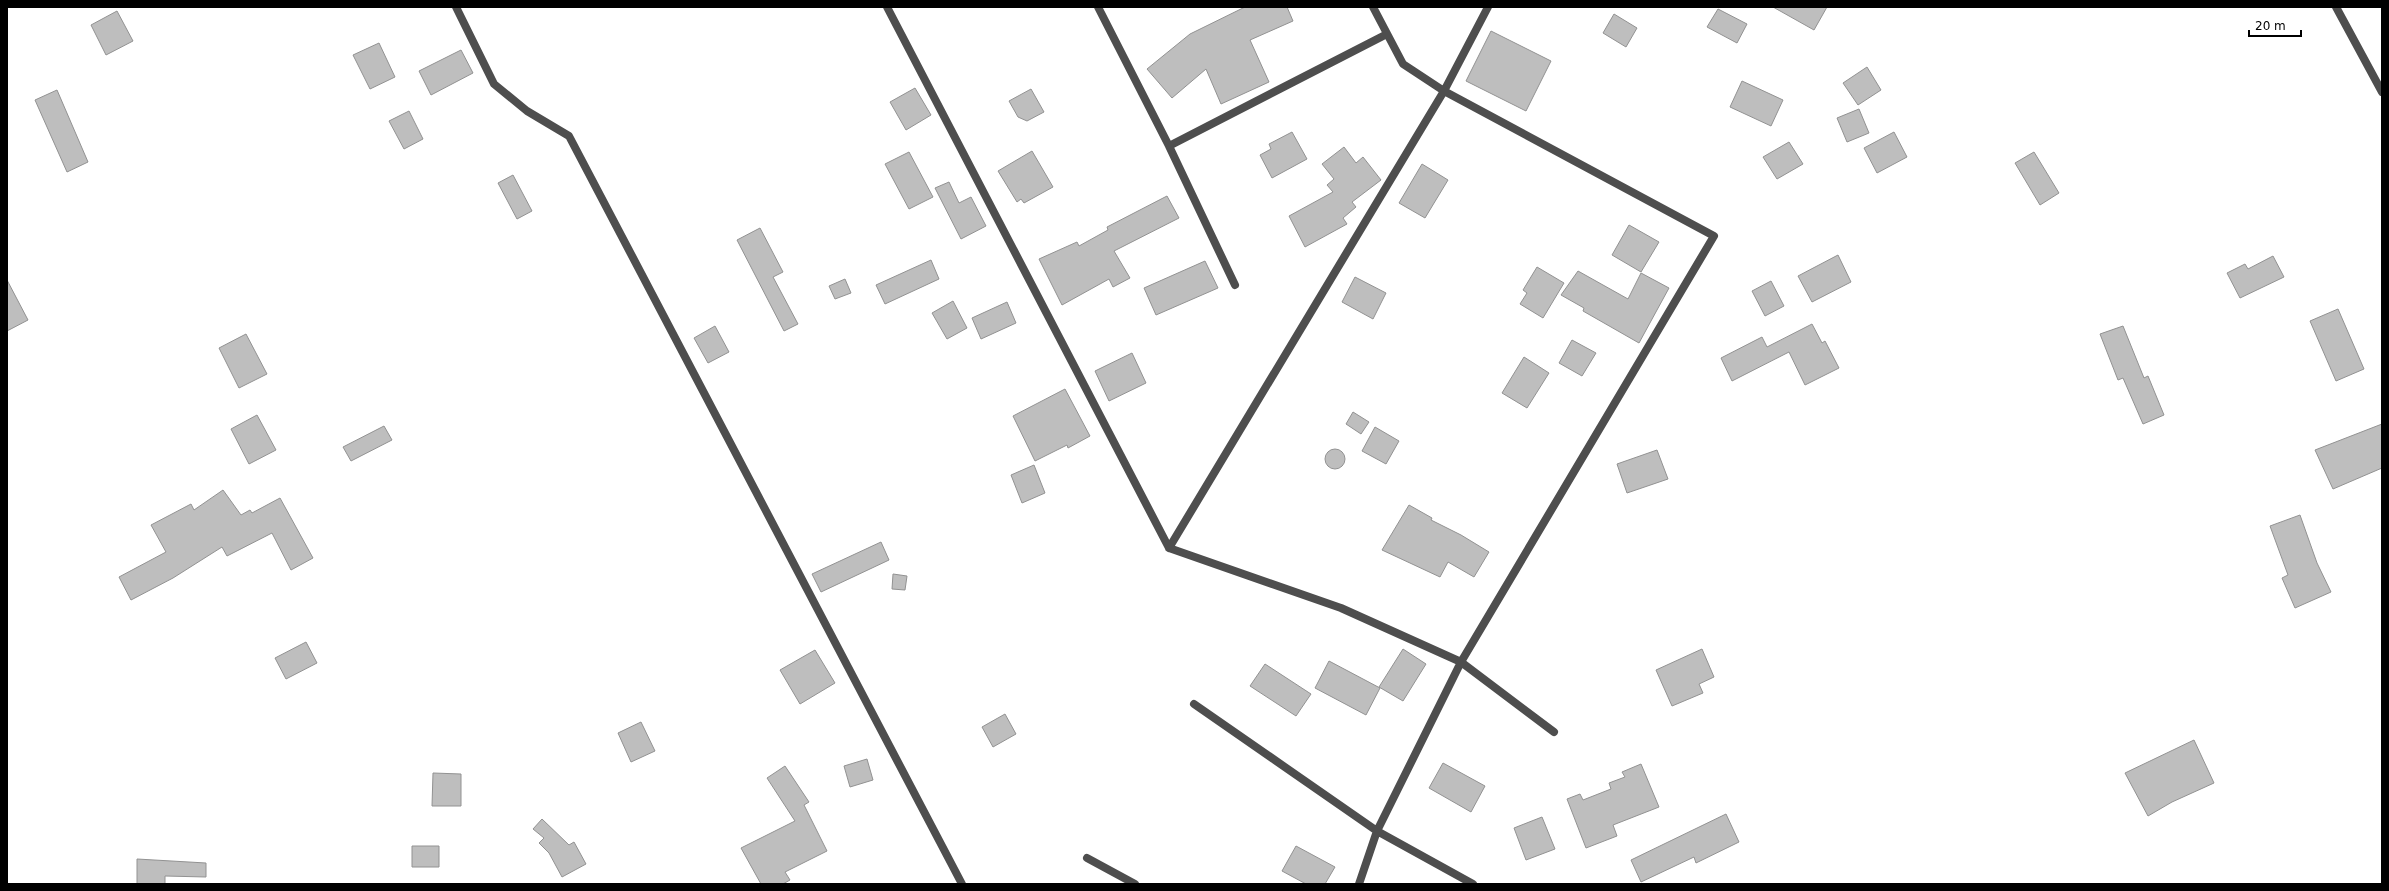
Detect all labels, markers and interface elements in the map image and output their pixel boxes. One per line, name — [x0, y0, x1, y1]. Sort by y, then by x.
scale bar — [2249, 12, 2301, 38]
text: 20 m — [2255, 19, 2286, 33]

